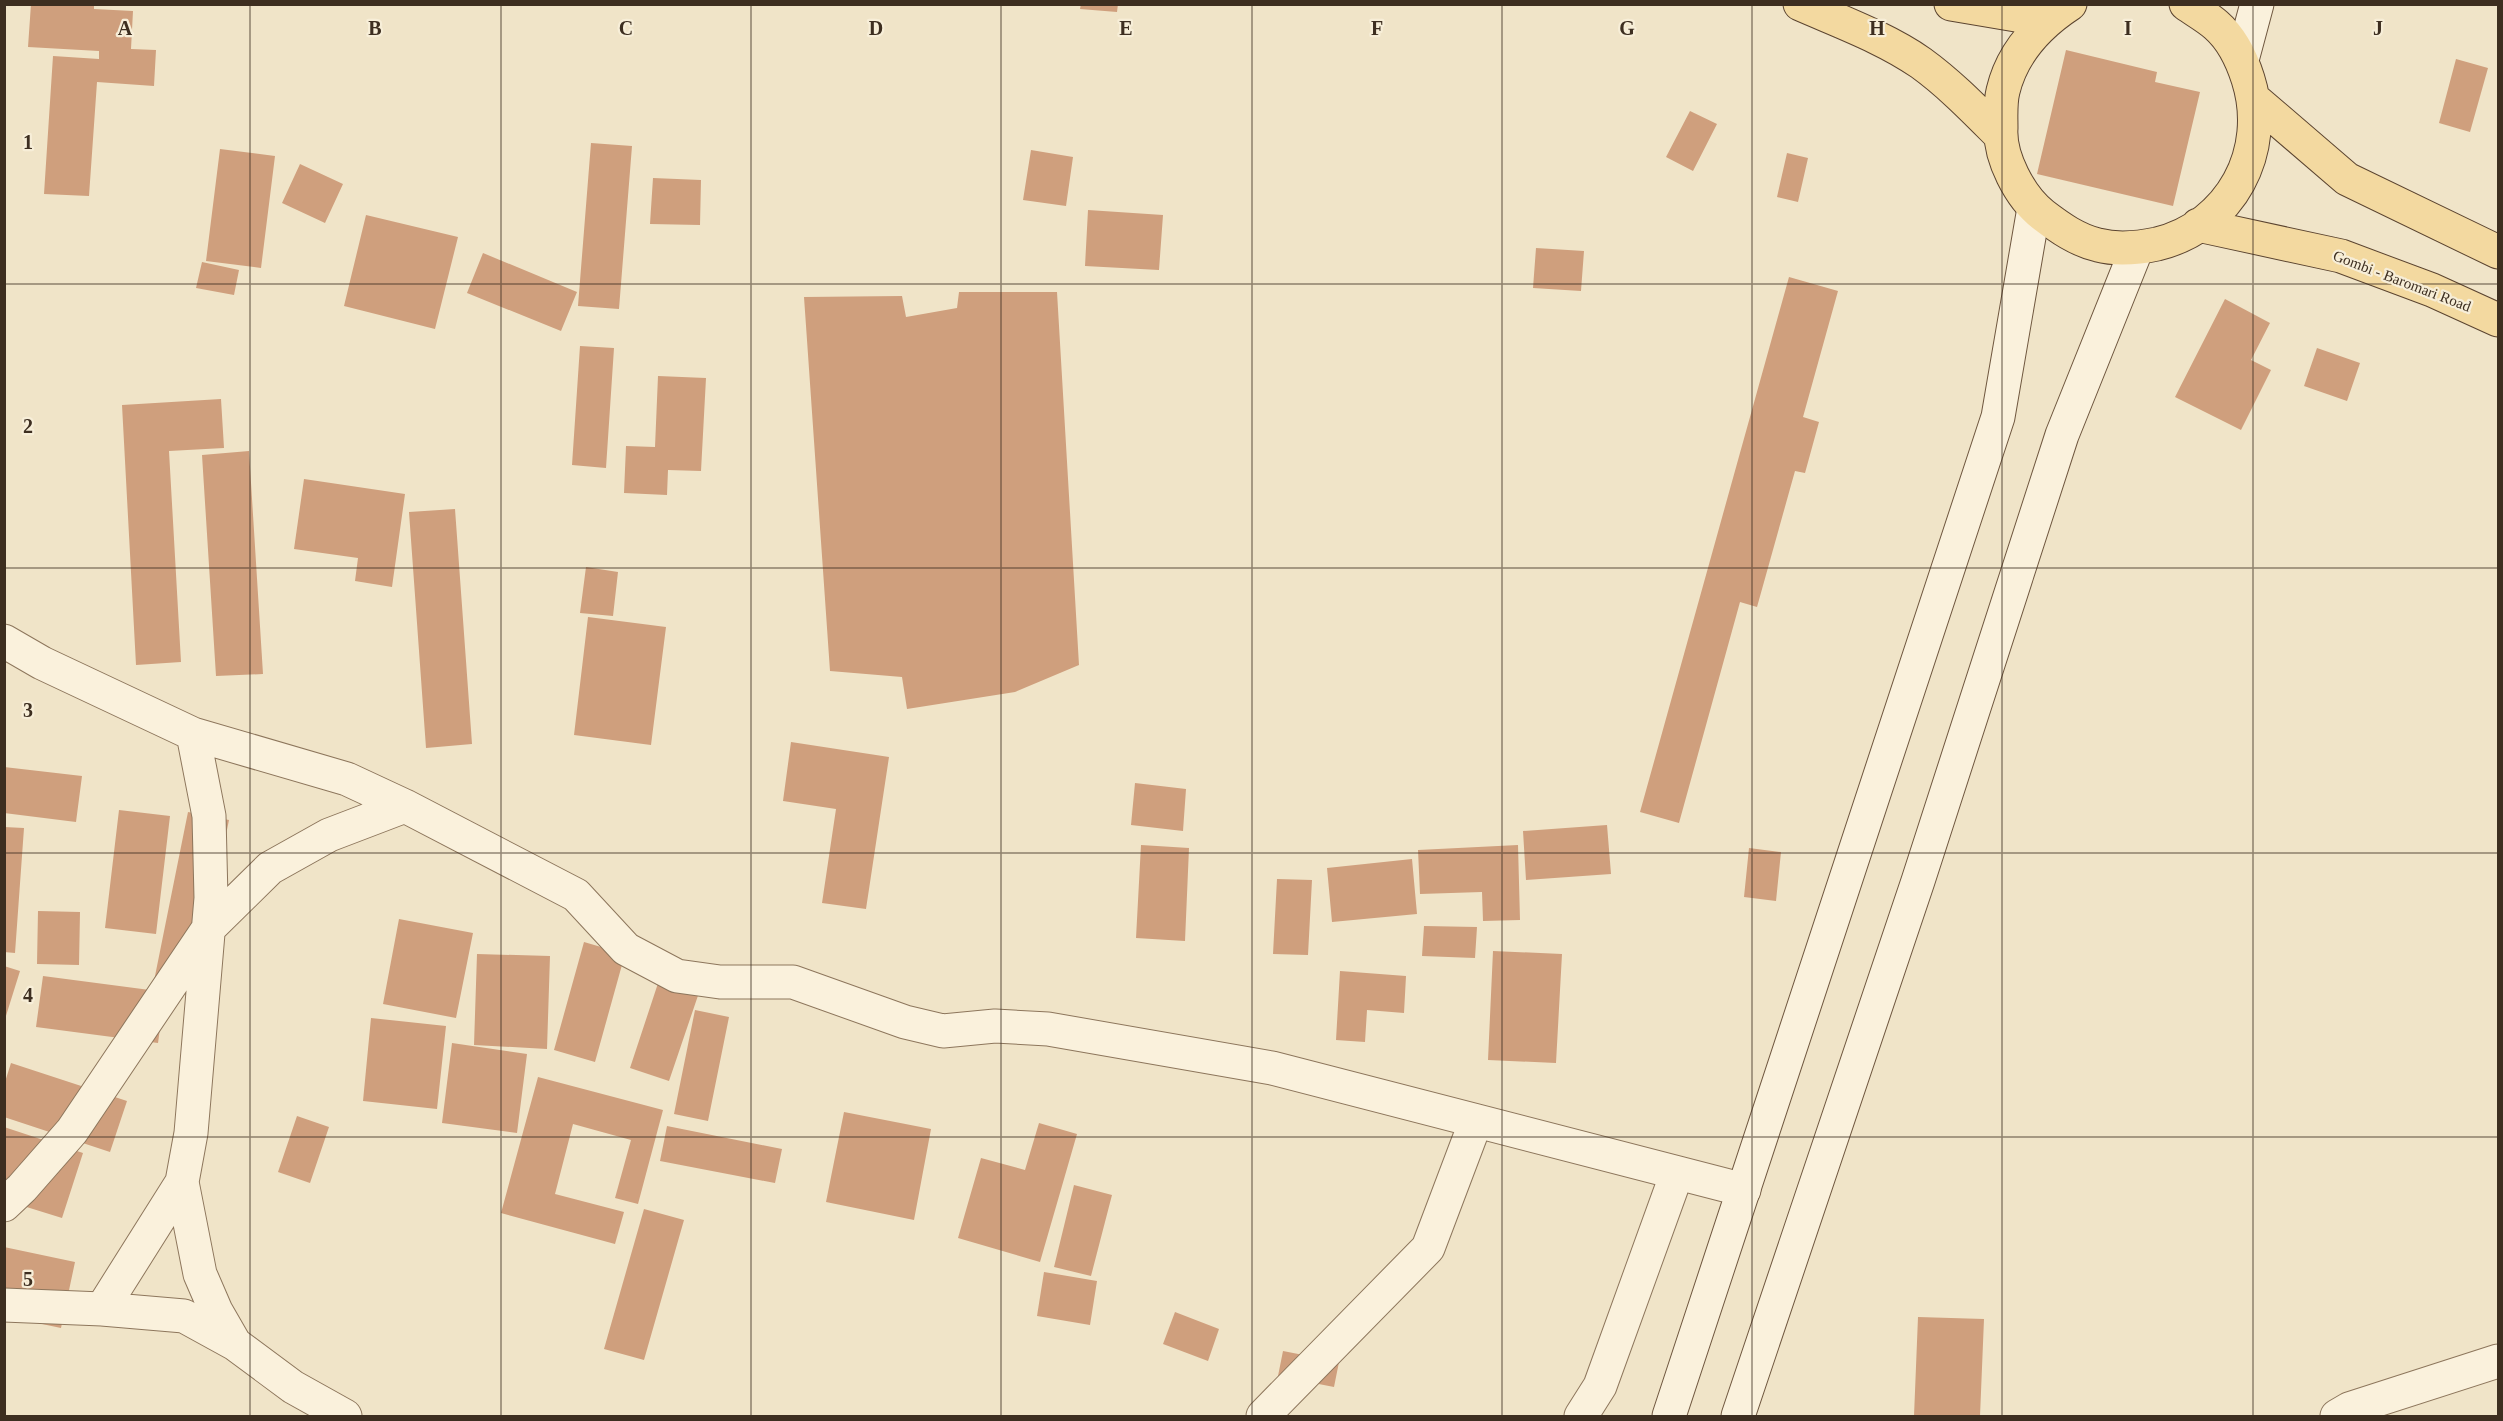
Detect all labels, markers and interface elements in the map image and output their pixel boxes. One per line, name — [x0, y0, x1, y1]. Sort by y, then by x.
text: A — [118, 17, 133, 39]
text: B — [368, 17, 382, 39]
text: C — [619, 17, 633, 39]
text: D — [869, 17, 883, 39]
text: E — [1119, 17, 1133, 39]
text: F — [1371, 17, 1383, 39]
text: G — [1619, 17, 1635, 39]
text: H — [1869, 17, 1885, 39]
text: I — [2124, 17, 2132, 39]
text: J — [2373, 17, 2383, 39]
text: 1 — [23, 131, 33, 153]
street label: Gombi - Baromari Road — [2331, 247, 2474, 315]
text: 2 — [23, 415, 33, 437]
text: 3 — [23, 699, 33, 721]
text: 4 — [23, 984, 33, 1006]
text: 5 — [23, 1268, 33, 1290]

